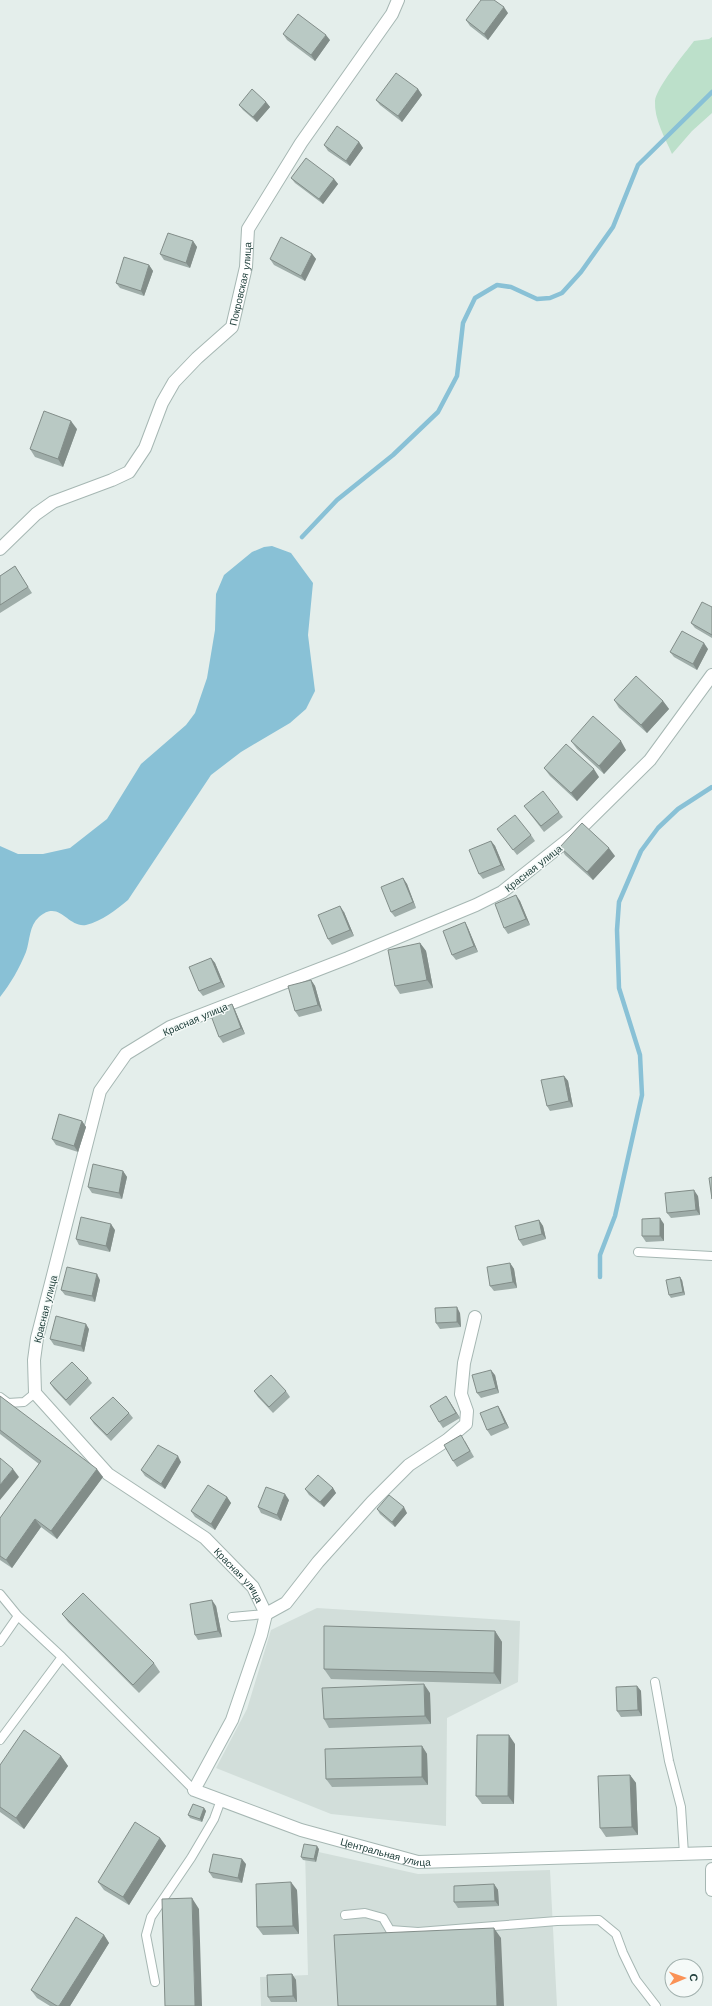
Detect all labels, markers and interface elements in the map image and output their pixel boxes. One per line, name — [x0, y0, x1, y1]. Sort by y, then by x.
street label: Покровская улица — [227, 241, 253, 327]
street label: Красная улица — [503, 842, 564, 894]
street label: Красная улица — [161, 1001, 230, 1038]
street label: Красная улица — [32, 1274, 59, 1344]
street label: Красная улица — [212, 1546, 265, 1605]
street label: Центральная улица — [339, 1836, 431, 1868]
north arrow — [664, 1958, 704, 1998]
text: С — [687, 1973, 700, 1982]

